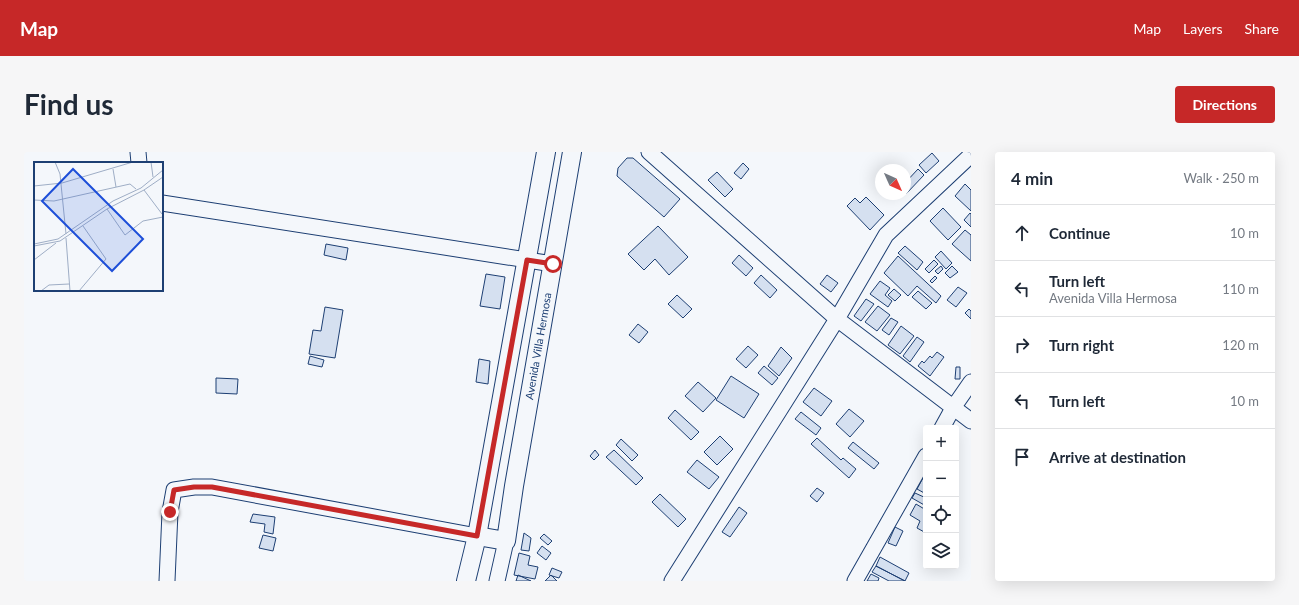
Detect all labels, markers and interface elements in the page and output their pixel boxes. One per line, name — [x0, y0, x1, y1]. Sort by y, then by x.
text: Map — [20, 17, 58, 40]
text: Map — [1133, 20, 1161, 37]
text: Layers — [1183, 20, 1223, 37]
text: Share — [1245, 20, 1279, 37]
button: Directions — [1175, 86, 1275, 123]
text: Find us — [24, 87, 114, 121]
inset map — [34, 162, 163, 291]
north arrow — [875, 164, 911, 200]
text: 4 min — [1011, 168, 1053, 189]
text: Walk · 250 m — [1183, 170, 1259, 186]
icon: ahead — [1011, 222, 1033, 244]
text: Continue — [1049, 224, 1110, 242]
text: 10 m — [1230, 225, 1259, 241]
route start — [544, 255, 562, 273]
text: Turn left — [1049, 272, 1105, 290]
icon: left — [1011, 278, 1033, 300]
text: 110 m — [1222, 281, 1259, 297]
text: Avenida Villa Hermosa — [1049, 290, 1177, 306]
street label: Avenida Villa Hermosa — [522, 291, 553, 401]
icon: right — [1011, 334, 1033, 356]
text: Turn right — [1049, 336, 1114, 354]
text: 120 m — [1222, 337, 1259, 353]
icon: left — [1011, 390, 1033, 412]
text: Turn left — [1049, 392, 1105, 410]
text: 10 m — [1230, 393, 1259, 409]
map controls — [923, 425, 959, 569]
button: + — [923, 425, 959, 461]
icon: arrive — [1011, 446, 1033, 468]
text: Arrive at destination — [1049, 448, 1186, 466]
button: − — [923, 461, 959, 497]
button: locate — [923, 497, 959, 533]
route end — [161, 503, 179, 521]
button: layers — [923, 533, 959, 569]

